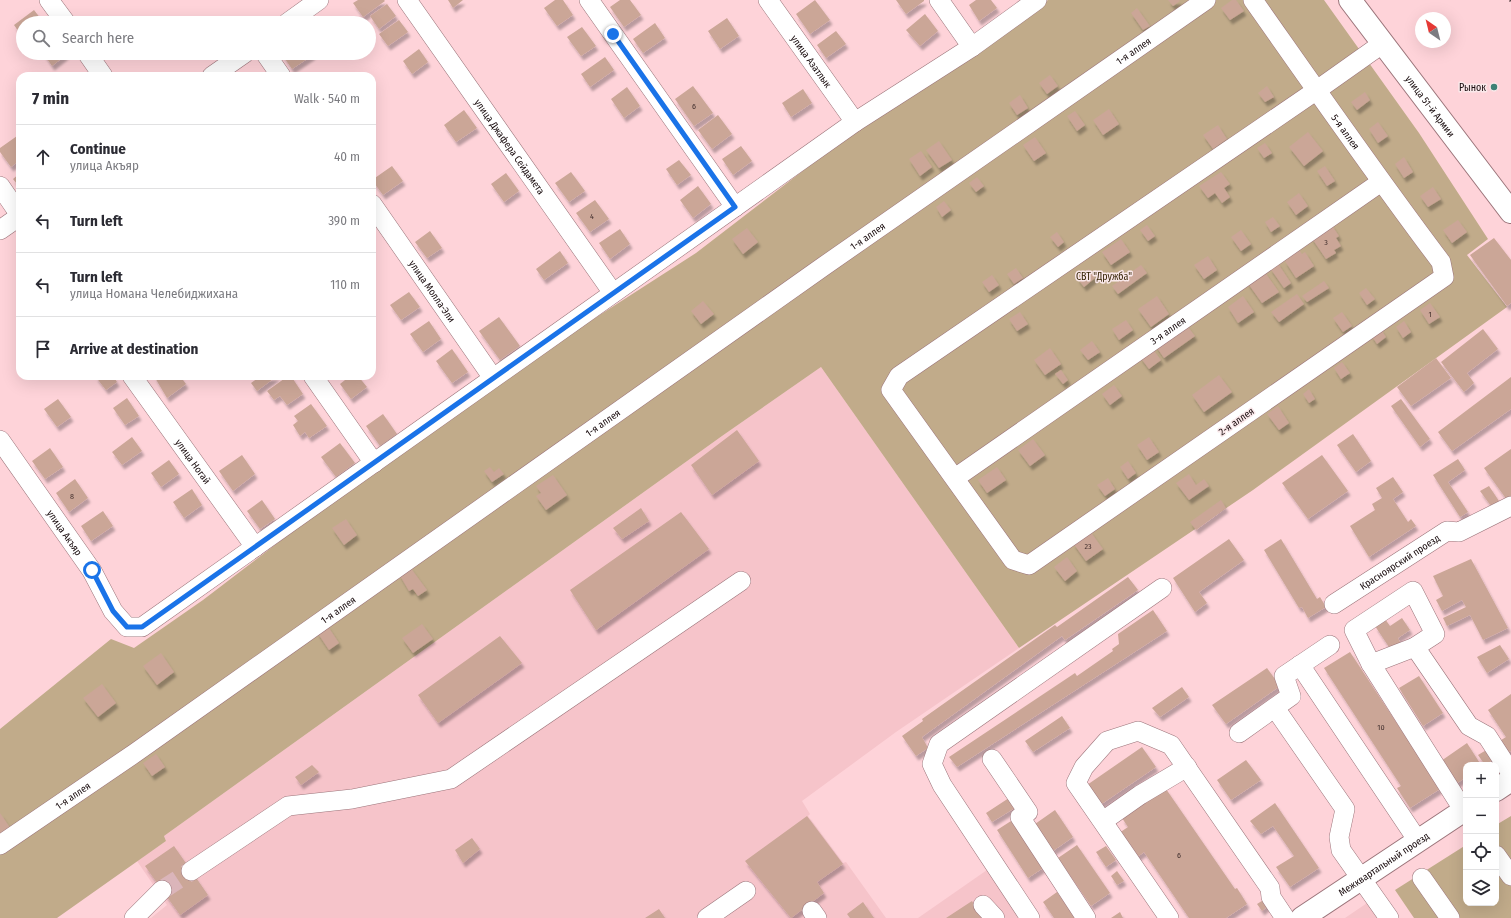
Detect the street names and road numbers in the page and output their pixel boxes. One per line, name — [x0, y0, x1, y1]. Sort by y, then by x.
street label: улица Азатлык — [788, 33, 834, 91]
street label: 1-я аллея — [1114, 35, 1154, 68]
street label: улица 51-й Армии — [1402, 73, 1457, 140]
street label: улица Джафера Сейдамета — [472, 97, 547, 197]
street label: 5-я аллея — [1328, 112, 1362, 152]
street label: 1-я аллея — [848, 220, 888, 253]
street label: улица Молла-Эли — [406, 258, 457, 325]
street label: 3-я аллея — [1148, 315, 1188, 347]
street label: 2-я аллея — [1217, 405, 1257, 438]
street label: 1-я аллея — [583, 407, 623, 440]
street label: улица Ногай — [172, 437, 213, 487]
street label: улица Акъяр — [44, 508, 84, 558]
street label: Красноярский проезд — [1358, 532, 1442, 593]
street label: 1-я аллея — [319, 594, 358, 627]
street label: 1-я аллея — [53, 780, 93, 812]
street label: Межквартальный проезд — [1337, 830, 1432, 899]

